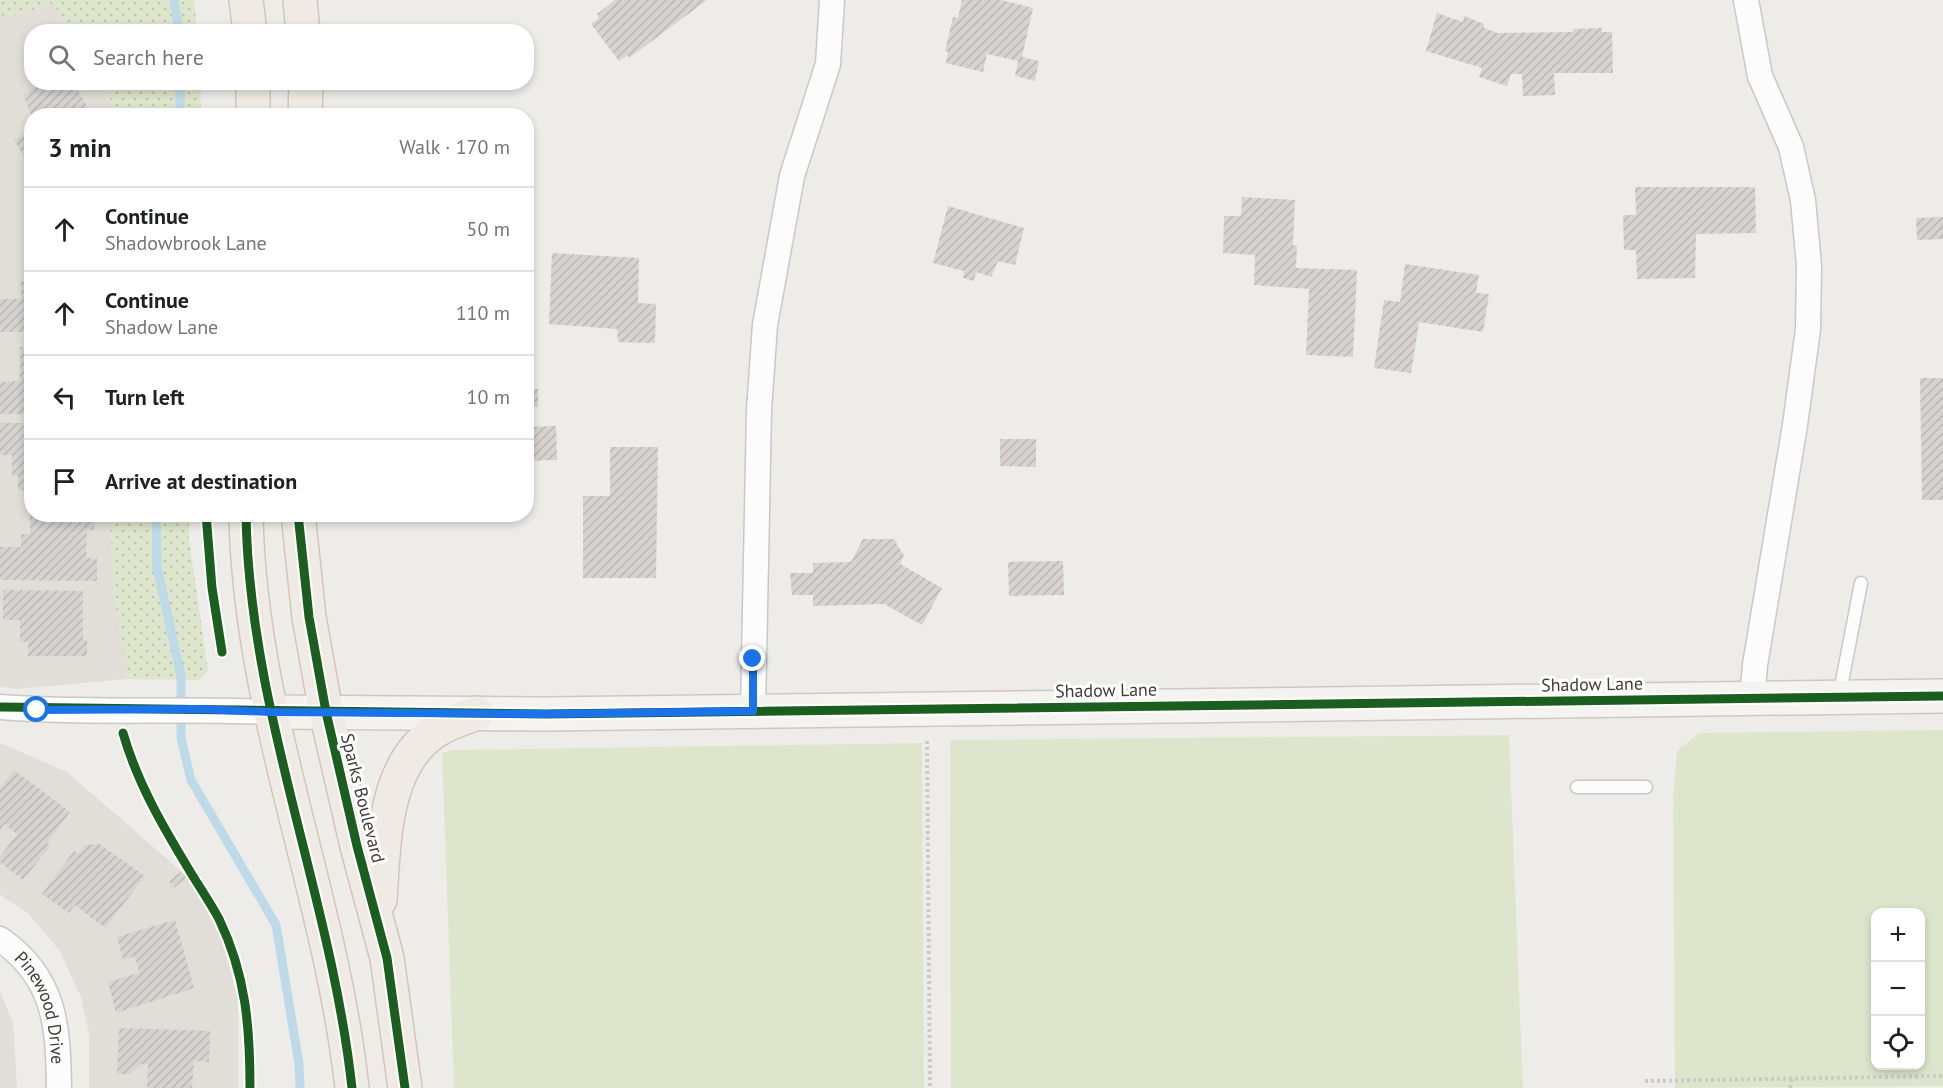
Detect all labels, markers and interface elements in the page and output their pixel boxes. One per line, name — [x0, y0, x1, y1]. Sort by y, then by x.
search box — [24, 24, 534, 90]
icon: search — [45, 41, 78, 74]
text: Search here — [93, 43, 204, 71]
text: 3 min — [48, 131, 111, 164]
text: Walk · 170 m — [399, 134, 510, 160]
text: Continue — [105, 202, 189, 230]
icon: ahead — [48, 213, 81, 246]
text: 50 m — [467, 216, 510, 242]
text: Shadowbrook Lane — [105, 230, 267, 256]
text: Continue — [105, 286, 189, 314]
icon: ahead — [48, 297, 81, 330]
text: 110 m — [456, 300, 510, 326]
text: Shadow Lane — [105, 314, 218, 340]
icon: left — [48, 381, 81, 414]
text: Turn left — [105, 383, 185, 411]
text: 10 m — [467, 384, 510, 410]
icon: arrive — [48, 465, 81, 498]
text: Arrive at destination — [105, 467, 297, 495]
route end — [739, 645, 765, 671]
street label: Shadow Lane — [1541, 672, 1643, 696]
street label: Shadow Lane — [1055, 678, 1157, 702]
route start — [23, 696, 49, 722]
street label: Sparks Boulevard — [336, 731, 390, 865]
map controls — [1871, 908, 1925, 1070]
button: + — [1871, 908, 1925, 962]
street label: Pinewood Drive — [10, 946, 70, 1065]
button: − — [1871, 962, 1925, 1016]
button: locate — [1871, 1016, 1925, 1070]

